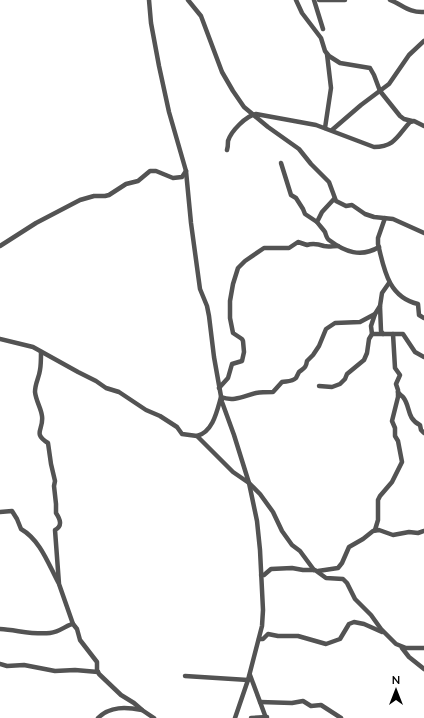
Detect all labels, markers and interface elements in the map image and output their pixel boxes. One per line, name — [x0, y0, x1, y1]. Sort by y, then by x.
north arrow — [376, 670, 416, 710]
text: N — [392, 673, 400, 686]

